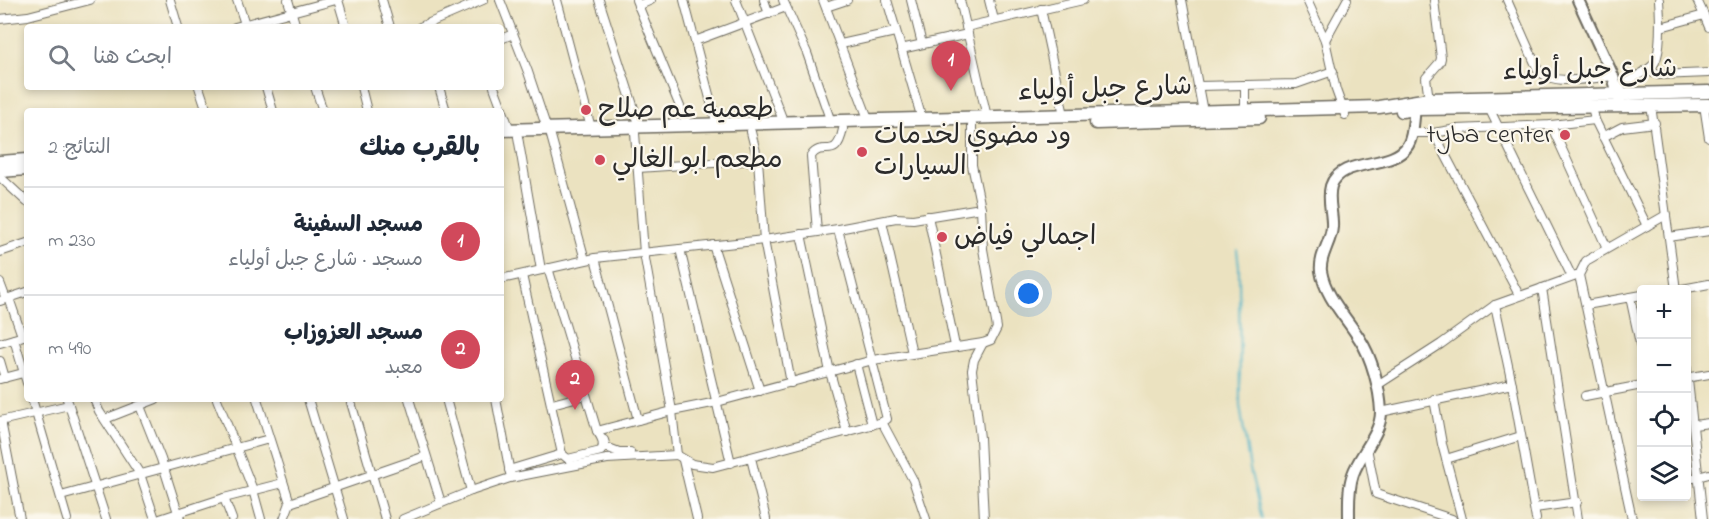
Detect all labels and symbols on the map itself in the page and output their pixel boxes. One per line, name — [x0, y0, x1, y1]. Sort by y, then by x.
pin: 1 — [932, 42, 970, 91]
street label: شارع جبل أولياء — [1502, 50, 1678, 92]
street label: شارع جبل أولياء — [1017, 67, 1193, 113]
place label: طعمية عم صلاح — [598, 91, 774, 130]
marker: طعمية عم صلاح — [579, 103, 593, 117]
place label: tyba center — [1426, 116, 1554, 155]
place label: ود مضوي لخدمات السيارات — [874, 117, 1071, 187]
marker: tyba center — [1558, 128, 1572, 142]
place label: مطعم ابو الغالي — [612, 141, 783, 181]
marker: ود مضوي لخدمات السيارات — [855, 145, 869, 159]
marker: مطعم ابو الغالي — [593, 153, 607, 167]
place label: اجمالي فياض — [954, 218, 1096, 258]
marker: اجمالي فياض — [935, 230, 949, 244]
your location — [1014, 279, 1043, 308]
pin: 2 — [556, 360, 594, 410]

